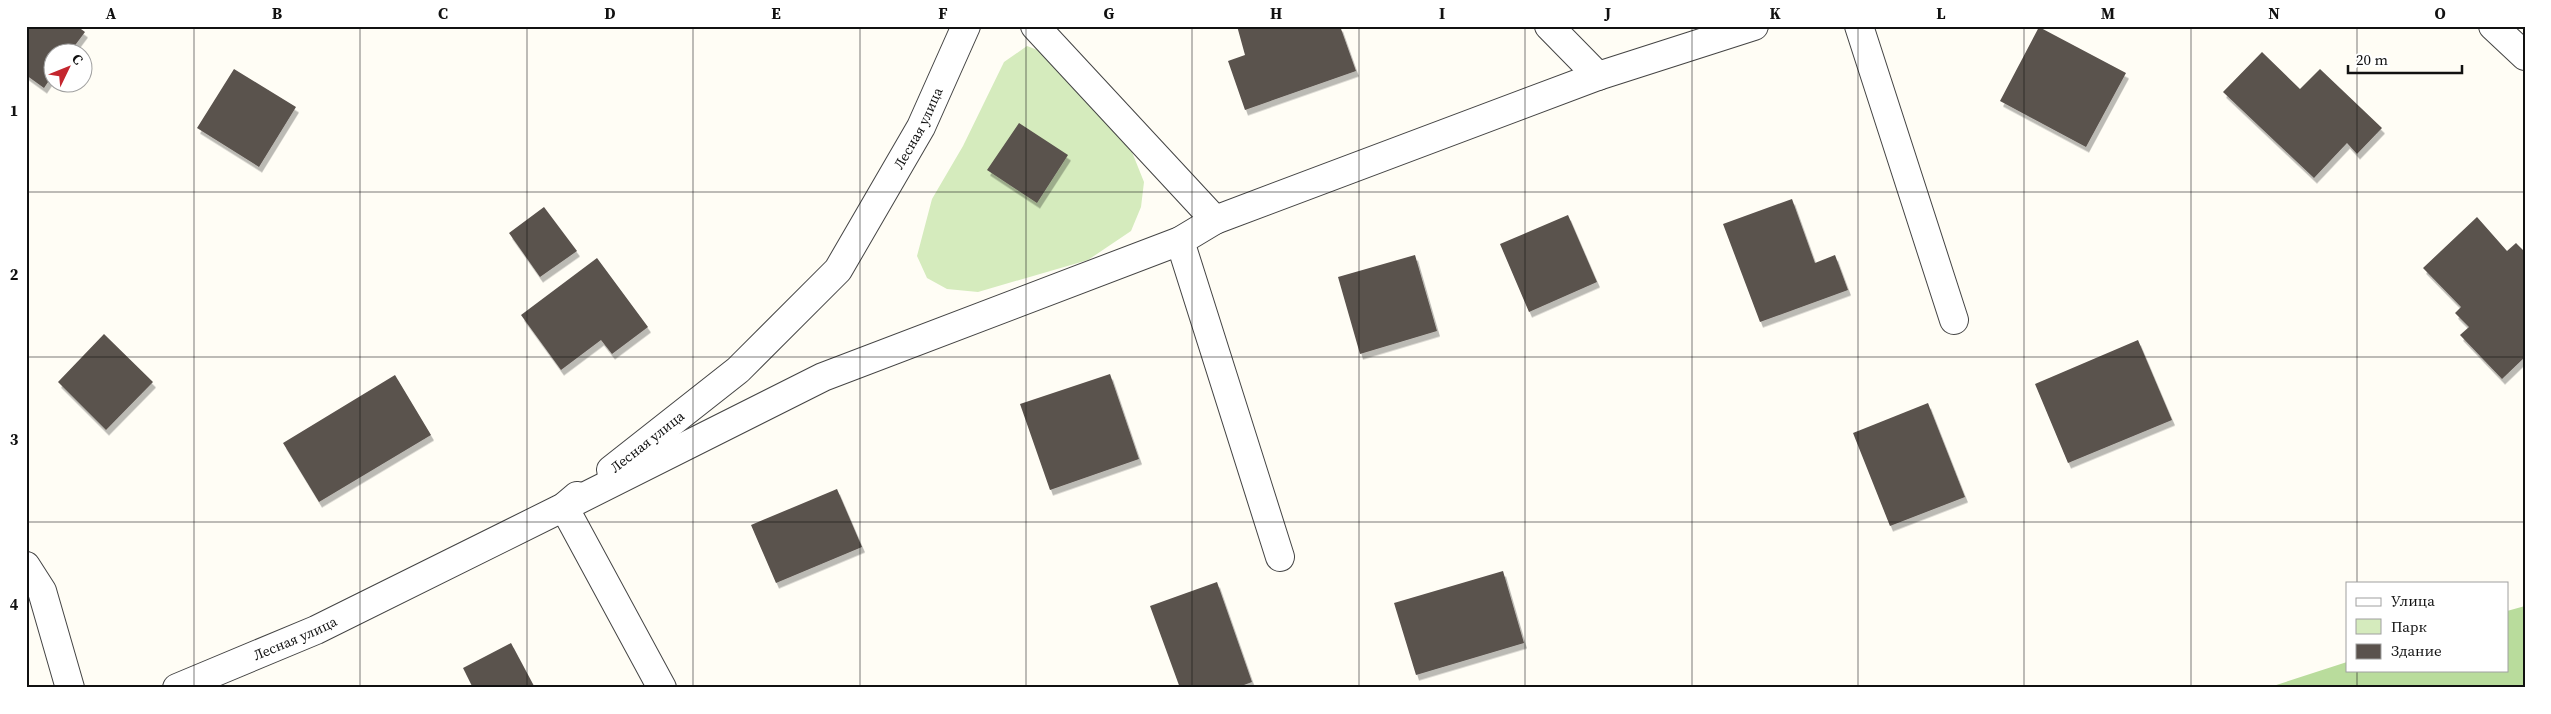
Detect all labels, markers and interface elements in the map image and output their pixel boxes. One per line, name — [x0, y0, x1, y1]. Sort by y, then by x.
text: A — [106, 2, 117, 24]
text: B — [272, 2, 283, 24]
text: C — [438, 2, 448, 24]
text: D — [604, 2, 616, 24]
text: E — [771, 2, 781, 24]
text: F — [938, 2, 948, 24]
text: G — [1104, 2, 1115, 24]
text: H — [1270, 2, 1282, 24]
text: I — [1439, 2, 1445, 24]
text: J — [1604, 2, 1611, 24]
text: K — [1769, 2, 1781, 24]
text: L — [1936, 2, 1946, 24]
text: M — [2101, 2, 2115, 24]
text: N — [2268, 2, 2280, 24]
text: O — [2434, 2, 2446, 24]
north arrow — [42, 42, 92, 92]
scale bar — [2348, 42, 2462, 74]
text: С — [67, 49, 88, 69]
text: 20 m — [2356, 49, 2388, 70]
street label: Лесная улица — [889, 83, 948, 173]
text: 1 — [10, 99, 18, 121]
text: 2 — [10, 263, 19, 285]
street label: Лесная улица — [606, 405, 689, 477]
text: 3 — [10, 428, 19, 450]
legend — [2346, 582, 2508, 672]
text: Улица — [2391, 590, 2435, 611]
text: 4 — [10, 593, 19, 615]
street label: Лесная улица — [250, 611, 341, 665]
text: Парк — [2391, 616, 2427, 637]
text: Здание — [2391, 640, 2442, 661]

